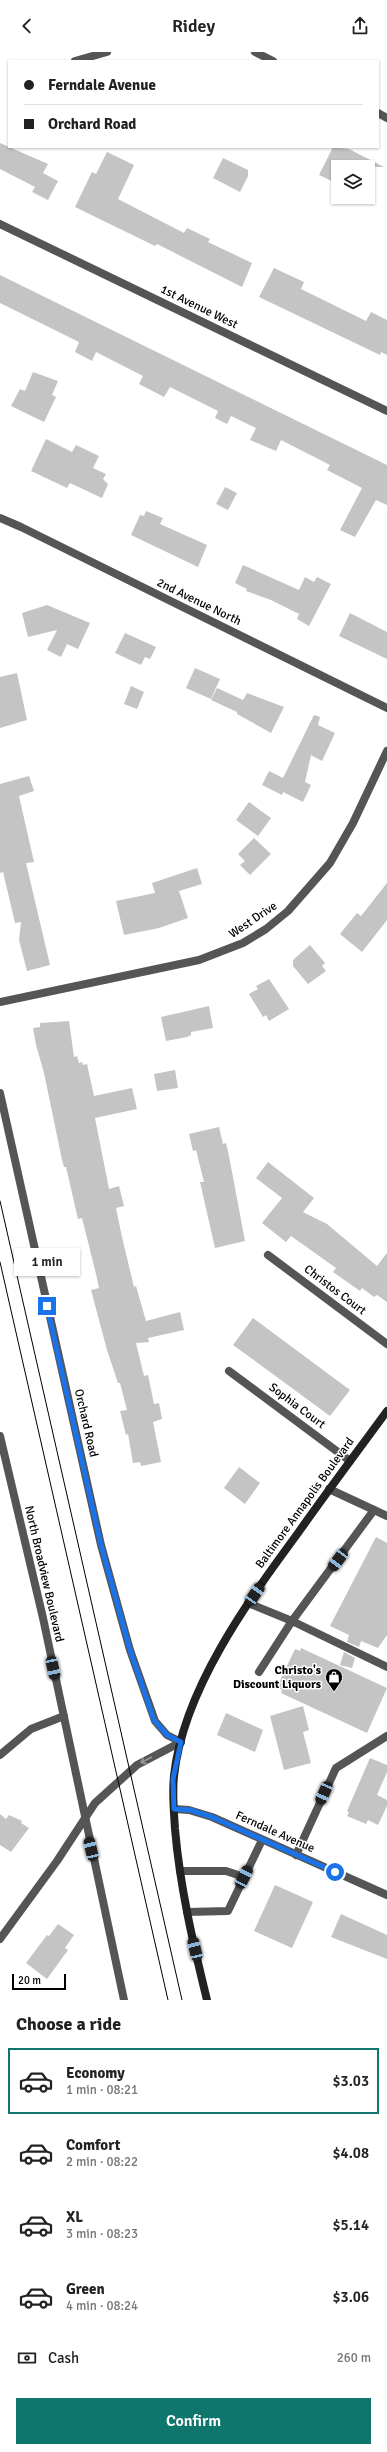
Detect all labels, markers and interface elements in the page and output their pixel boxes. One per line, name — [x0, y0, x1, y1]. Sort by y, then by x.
icon: back — [16, 15, 38, 37]
text: Ridey — [172, 15, 215, 37]
icon: share — [349, 15, 371, 37]
text: Ferndale Avenue — [48, 76, 156, 94]
text: Orchard Road — [48, 115, 136, 133]
map controls — [331, 160, 375, 204]
button: layers — [331, 160, 375, 204]
street label: 1st Avenue West — [158, 282, 240, 332]
street label: 2nd Avenue North — [154, 575, 244, 629]
street label: West Drive — [226, 898, 280, 942]
callout: 1 min — [14, 1248, 80, 1276]
text: 1 min — [31, 1254, 63, 1270]
street label: Christos Court — [301, 1262, 369, 1318]
route end — [38, 1297, 56, 1315]
street label: Sophia Court — [266, 1380, 328, 1432]
street label: Orchard Road — [71, 1388, 101, 1458]
street label: Baltimore Annapolis Boulevard — [252, 1435, 358, 1571]
street label: North Broadview Boulevard — [21, 1504, 67, 1644]
car — [326, 1547, 350, 1573]
car — [243, 1581, 267, 1607]
car — [45, 1655, 61, 1681]
place label: Christo's Discount Liquors — [233, 1663, 322, 1692]
shop icon: Christo's Discount Liquors — [324, 1667, 344, 1692]
one-way arrow — [140, 1757, 152, 1765]
car — [314, 1780, 334, 1806]
street label: Ferndale Avenue — [233, 1808, 317, 1856]
car — [82, 1836, 100, 1862]
route start — [326, 1863, 344, 1881]
car — [233, 1864, 255, 1890]
car — [186, 1936, 204, 1962]
scale bar — [12, 1972, 66, 1991]
text: 20 m — [18, 1974, 41, 1987]
text: Choose a ride — [16, 2013, 121, 2035]
icon: car — [18, 2063, 54, 2099]
text: Economy — [66, 2064, 125, 2082]
text: $3.03 — [332, 2072, 369, 2090]
text: 1 min · 08:21 — [66, 2082, 138, 2098]
icon: car — [18, 2135, 54, 2171]
text: Comfort — [66, 2136, 120, 2154]
text: $4.08 — [332, 2144, 369, 2162]
text: 2 min · 08:22 — [66, 2154, 138, 2170]
icon: car — [18, 2207, 54, 2243]
text: XL — [66, 2208, 83, 2226]
text: $5.14 — [332, 2216, 369, 2234]
text: 3 min · 08:23 — [66, 2226, 138, 2242]
icon: car — [18, 2279, 54, 2315]
text: Green — [66, 2280, 105, 2298]
text: $3.06 — [332, 2288, 369, 2306]
text: 4 min · 08:24 — [66, 2298, 138, 2314]
icon: cash — [16, 2347, 38, 2369]
text: Cash — [48, 2349, 79, 2367]
text: 260 m — [337, 2350, 371, 2366]
button: Confirm — [16, 2398, 371, 2444]

